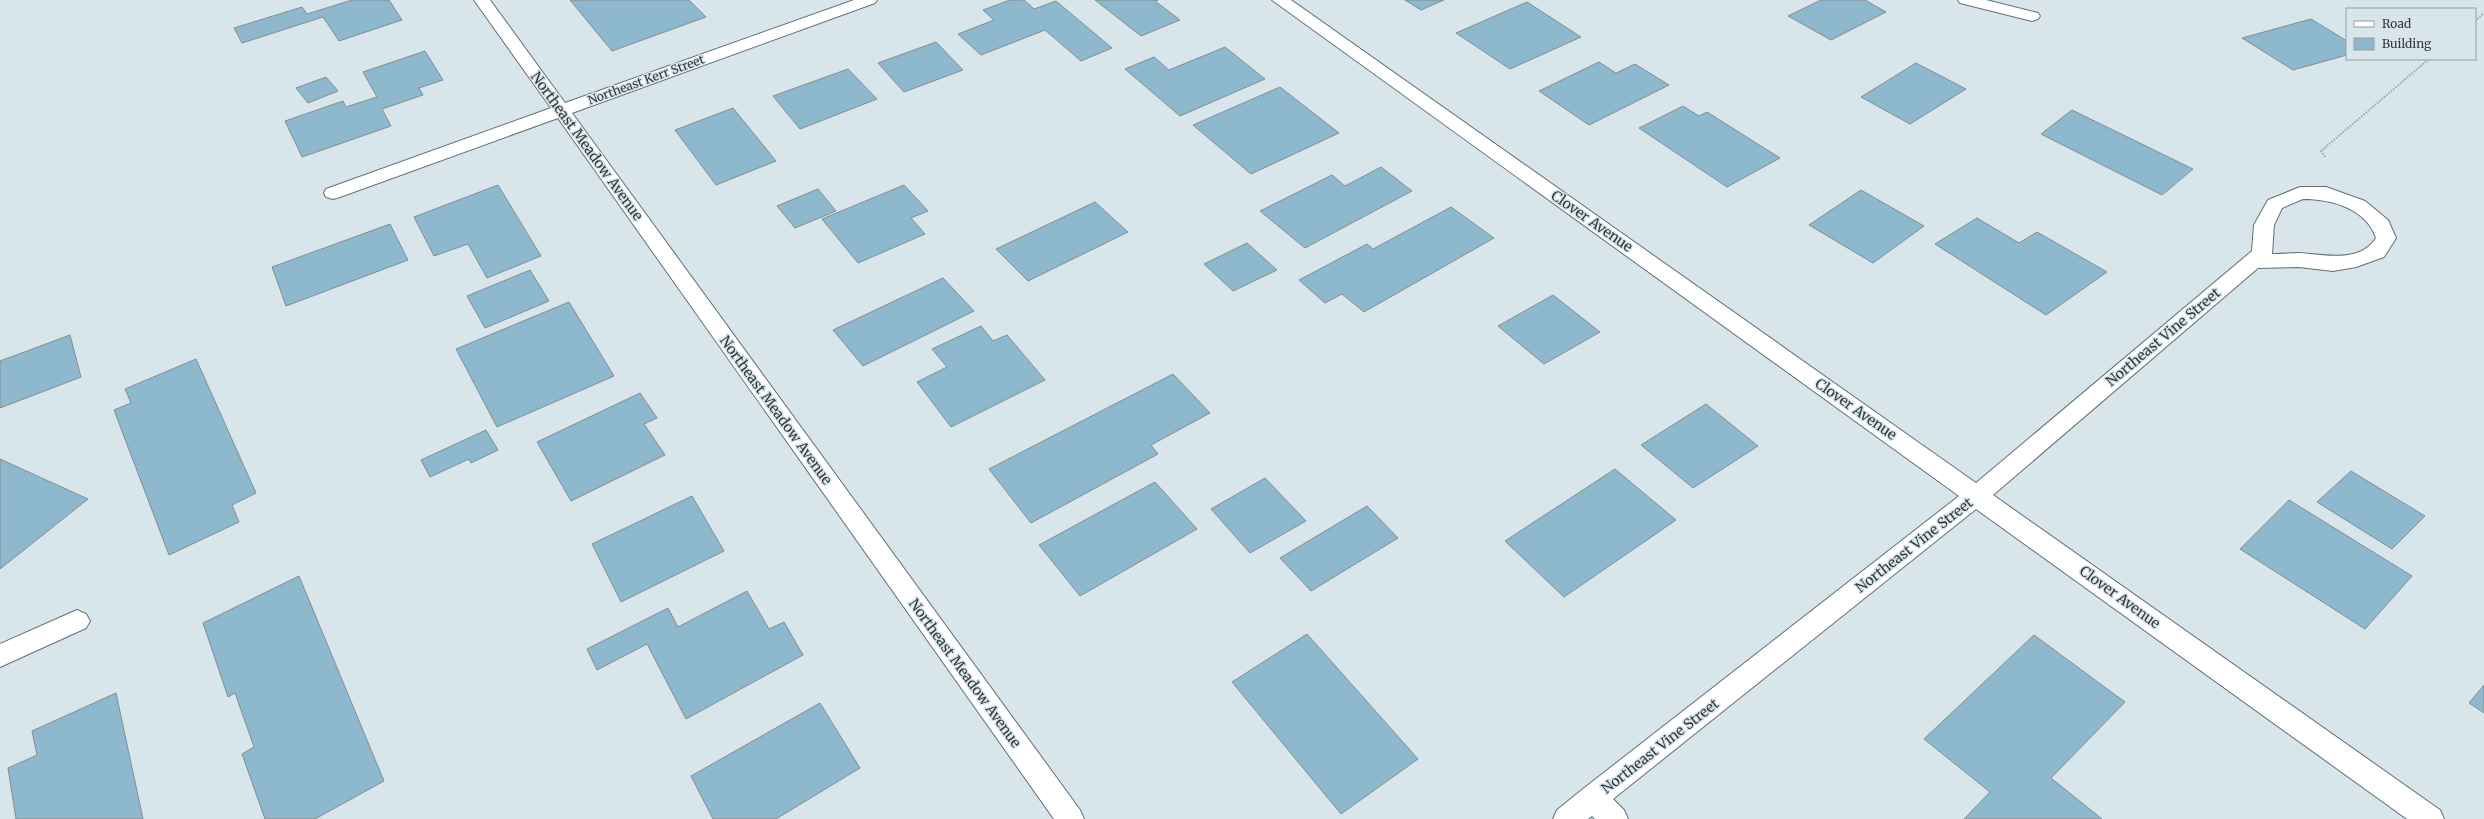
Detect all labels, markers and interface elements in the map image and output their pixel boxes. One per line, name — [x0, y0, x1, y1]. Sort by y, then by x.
legend — [2346, 8, 2476, 60]
text: Road — [2382, 16, 2411, 31]
text: Building — [2382, 36, 2432, 51]
street label: Northeast Kerr Street — [586, 51, 706, 108]
street label: Northeast Meadow Avenue — [527, 68, 647, 224]
street label: Clover Avenue — [1548, 186, 1636, 256]
street label: Northeast Vine Street — [2102, 283, 2224, 390]
street label: Northeast Meadow Avenue — [716, 332, 836, 488]
street label: Clover Avenue — [1812, 374, 1900, 444]
street label: Northeast Vine Street — [1852, 493, 1977, 596]
street label: Clover Avenue — [2076, 562, 2164, 632]
street label: Northeast Meadow Avenue — [905, 595, 1025, 751]
street label: Northeast Vine Street — [1598, 694, 1723, 797]

